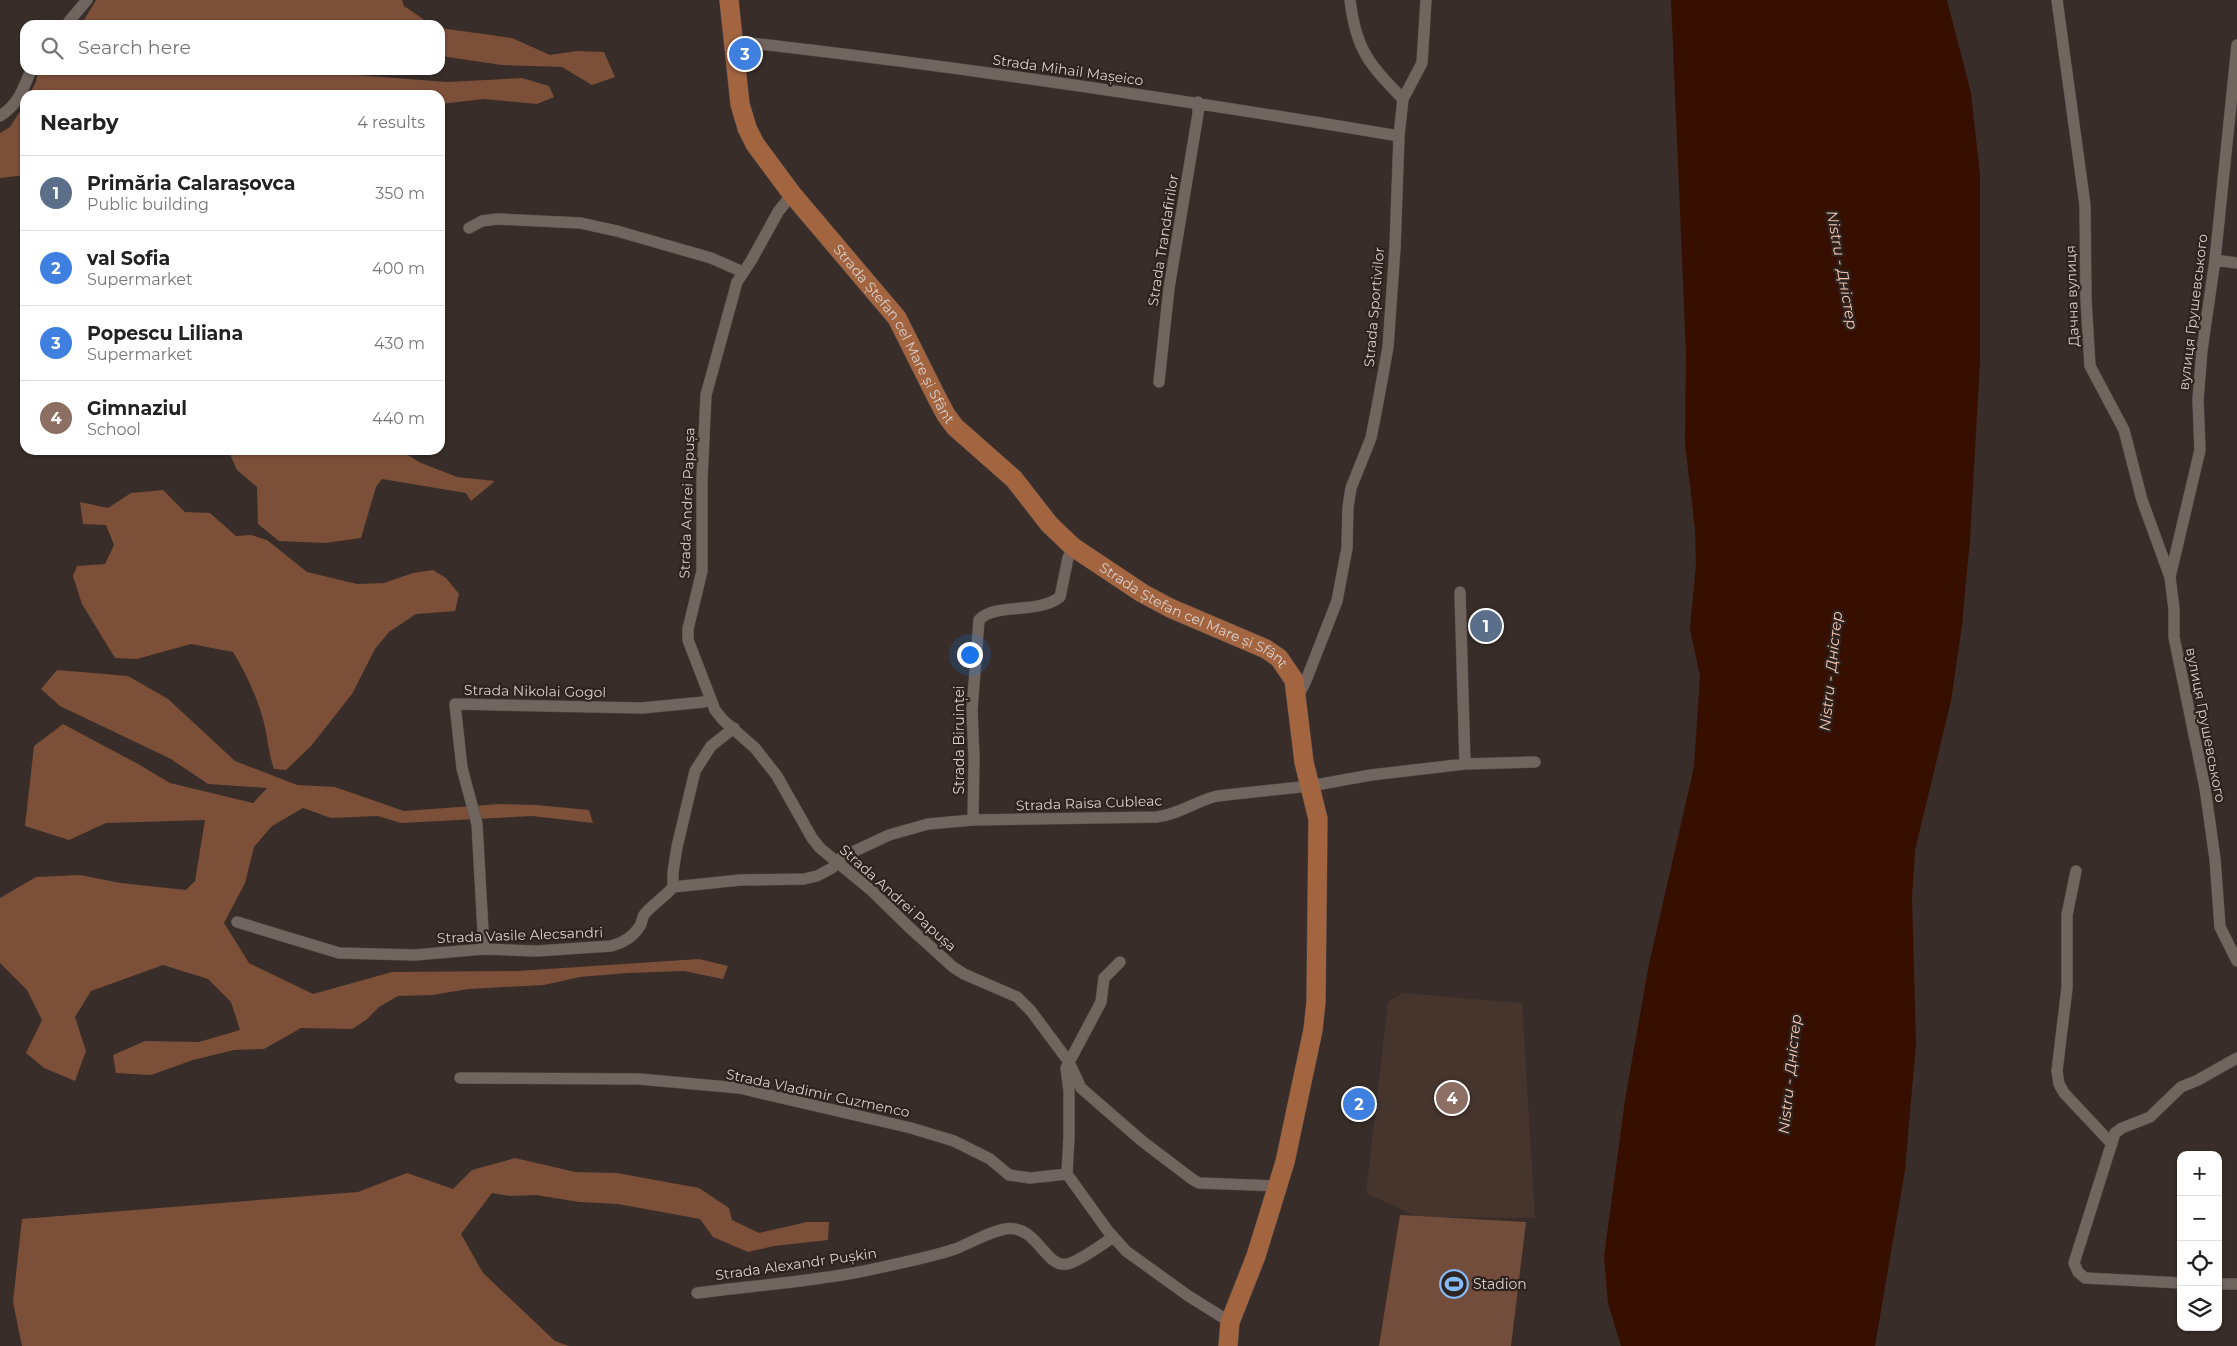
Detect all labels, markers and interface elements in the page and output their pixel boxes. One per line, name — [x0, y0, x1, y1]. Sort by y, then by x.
search box — [20, 20, 445, 75]
icon: search — [38, 34, 66, 62]
pin: 3 — [729, 35, 761, 73]
text: Search here — [78, 36, 191, 59]
street label: Strada Mihail Mașeico — [991, 50, 1145, 91]
text: Nearby — [40, 110, 119, 135]
text: 4 results — [357, 113, 425, 132]
text: Primăria Calarașovca — [87, 172, 295, 195]
street label: Strada Trandafirilor — [1144, 172, 1182, 307]
text: 1 — [53, 184, 59, 203]
text: 350 m — [375, 184, 425, 203]
text: Public building — [87, 195, 209, 214]
water label: Nistru - Дністер — [1823, 209, 1862, 331]
street label: вулиця Грушевського — [2174, 233, 2212, 391]
street label: Strada Ștefan cel Mare și Sfânt — [829, 241, 959, 428]
street label: Дачна вулиця — [2061, 245, 2083, 347]
street label: Strada Sportivilor — [1360, 246, 1388, 368]
text: val Sofia — [87, 247, 170, 270]
text: 2 — [51, 259, 61, 278]
text: 400 m — [372, 259, 425, 278]
text: Supermarket — [87, 270, 193, 289]
text: Popescu Liliana — [87, 322, 243, 345]
text: 3 — [51, 334, 61, 353]
text: 430 m — [374, 334, 425, 353]
text: Supermarket — [87, 345, 193, 364]
text: Gimnaziul — [87, 397, 187, 420]
text: 4 — [50, 409, 62, 428]
text: 440 m — [372, 409, 425, 428]
text: School — [87, 420, 141, 439]
street label: Strada Andrei Papușa — [675, 427, 700, 579]
street label: Strada Ștefan cel Mare și Sfânt — [1096, 558, 1292, 672]
pin: 1 — [1470, 607, 1502, 645]
water label: Nistru - Дністер — [1815, 610, 1846, 732]
your location — [957, 642, 983, 668]
street label: вулиця Грушевського — [2182, 646, 2230, 804]
street label: Strada Nikolai Gogol — [464, 681, 606, 701]
street label: Strada Biruinței — [950, 685, 969, 795]
street label: Strada Raisa Cubleac — [1015, 791, 1163, 815]
street label: Strada Andrei Papușa — [835, 841, 960, 956]
street label: Strada Vasile Alecsandri — [437, 923, 603, 947]
water label: Nistru - Дністер — [1774, 1013, 1805, 1135]
street label: Strada Vladimir Cuzmenco — [725, 1065, 912, 1121]
pin: 4 — [1436, 1079, 1468, 1117]
pin: 2 — [1343, 1085, 1375, 1123]
map controls — [2177, 1151, 2222, 1331]
button: + — [2177, 1151, 2222, 1196]
button: − — [2177, 1196, 2222, 1241]
button: locate — [2177, 1241, 2222, 1286]
street label: Strada Alexandr Pușkin — [714, 1244, 878, 1285]
sports icon: Stadion — [1439, 1269, 1469, 1299]
place label: Stadion — [1473, 1275, 1527, 1293]
button: layers — [2177, 1286, 2222, 1331]

